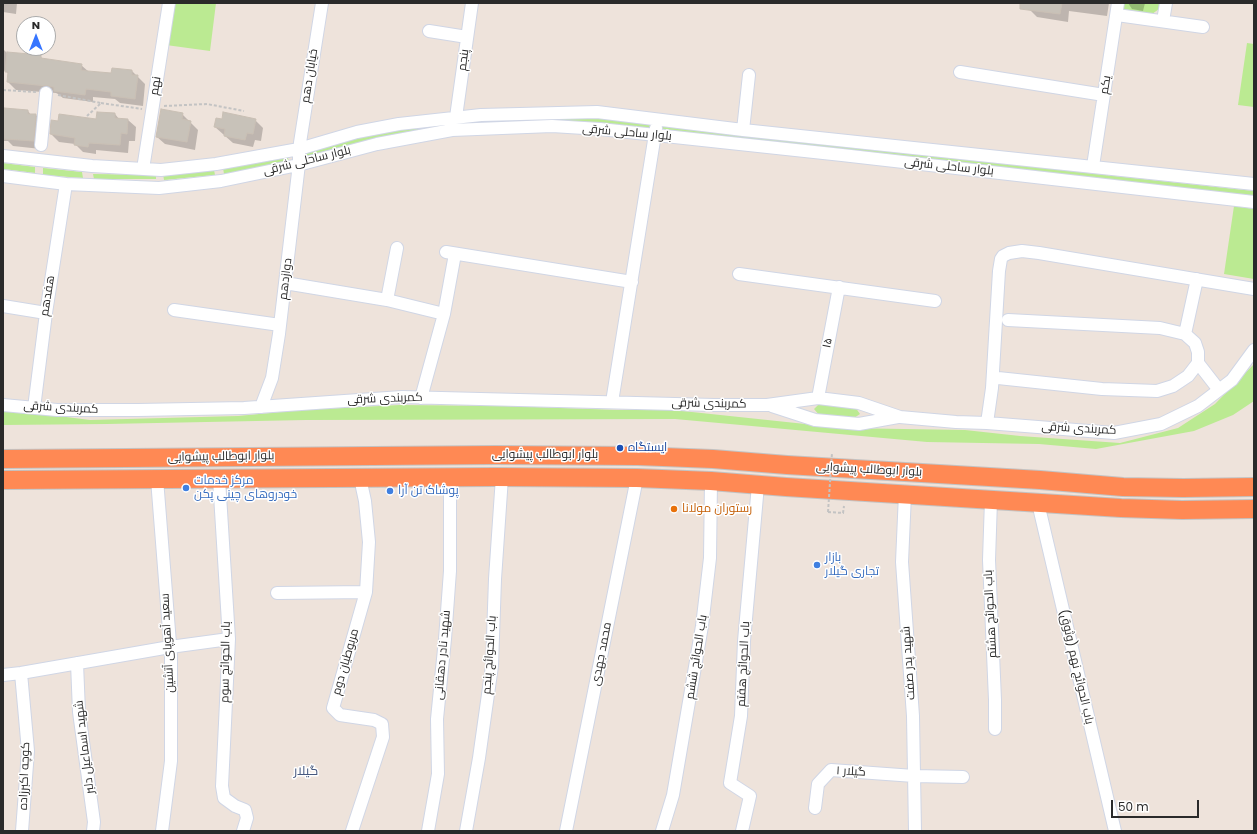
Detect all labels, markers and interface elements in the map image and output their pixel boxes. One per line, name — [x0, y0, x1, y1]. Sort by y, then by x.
north arrow — [16, 16, 56, 56]
text: N — [32, 17, 40, 33]
street label: خیابان دهم — [299, 48, 321, 104]
street label: پنجم — [455, 48, 473, 72]
street label: یکم — [1097, 74, 1115, 96]
street label: نهم — [147, 75, 165, 97]
street label: بلوار ساحلی شرقی — [582, 122, 672, 144]
street label: بلوار ساحلی شرقی — [262, 143, 352, 179]
street label: بلوار ساحلی شرقی — [904, 155, 994, 179]
street label: دوازدهم — [276, 257, 296, 301]
street label: هفدهم — [38, 275, 58, 317]
street label: ۱۵ — [820, 337, 836, 349]
street label: کمربندی شرقی — [347, 390, 423, 408]
street label: کمربندی شرقی — [671, 396, 747, 412]
street label: کمربندی شرقی — [23, 399, 99, 417]
street label: کمربندی شرقی — [1041, 420, 1117, 438]
place label: ایستگاه — [628, 441, 667, 455]
marker: ایستگاه — [615, 443, 625, 453]
street label: بلوار ابوطالب پیشوایی — [492, 448, 598, 462]
street label: بلوار ابوطالب پیشوایی — [168, 449, 274, 465]
street label: بلوار ابوطالب پیشوایی — [815, 460, 923, 480]
place label: مرکز خدمات خودروهای چینی پکن — [194, 474, 297, 502]
marker: مرکز خدمات خودروهای چینی پکن — [181, 483, 191, 493]
place label: پوشاک تن آرا — [398, 484, 459, 498]
marker: پوشاک تن آرا — [385, 486, 395, 496]
place label: رستوران مولانا — [682, 502, 752, 516]
marker: رستوران مولانا — [669, 504, 679, 514]
place label: بازار تجاری گیلار — [825, 551, 879, 579]
marker: بازار تجاری گیلار — [812, 560, 822, 570]
street label: باب الحوائج هشتم — [981, 569, 1001, 659]
street label: سعید آهوپای آتشین — [158, 593, 178, 693]
street label: باب الحوائج نهم (وثوق) — [1056, 608, 1096, 726]
street label: شهید نادر دهقانی — [432, 609, 454, 701]
street label: باب الحوائج ششم — [683, 614, 711, 700]
street label: باب الحوائج پنجم — [480, 615, 500, 695]
street label: باب الحوائج سوم — [218, 621, 234, 703]
street label: محمد جهدی — [589, 621, 615, 687]
street label: باب الحوائج هفتم — [735, 621, 753, 707]
street label: شهید پدر صفت — [899, 625, 919, 701]
street label: مربوطیان دوم — [330, 627, 362, 697]
street label: شهید اسماعیل دلبر — [72, 699, 98, 795]
street label: کوچه اکبرزاده — [17, 742, 33, 810]
district label: گیلار — [294, 764, 318, 780]
street label: گیلار ۱ — [836, 764, 866, 780]
scale bar — [1113, 792, 1201, 818]
text: 50 m — [1118, 798, 1149, 815]

